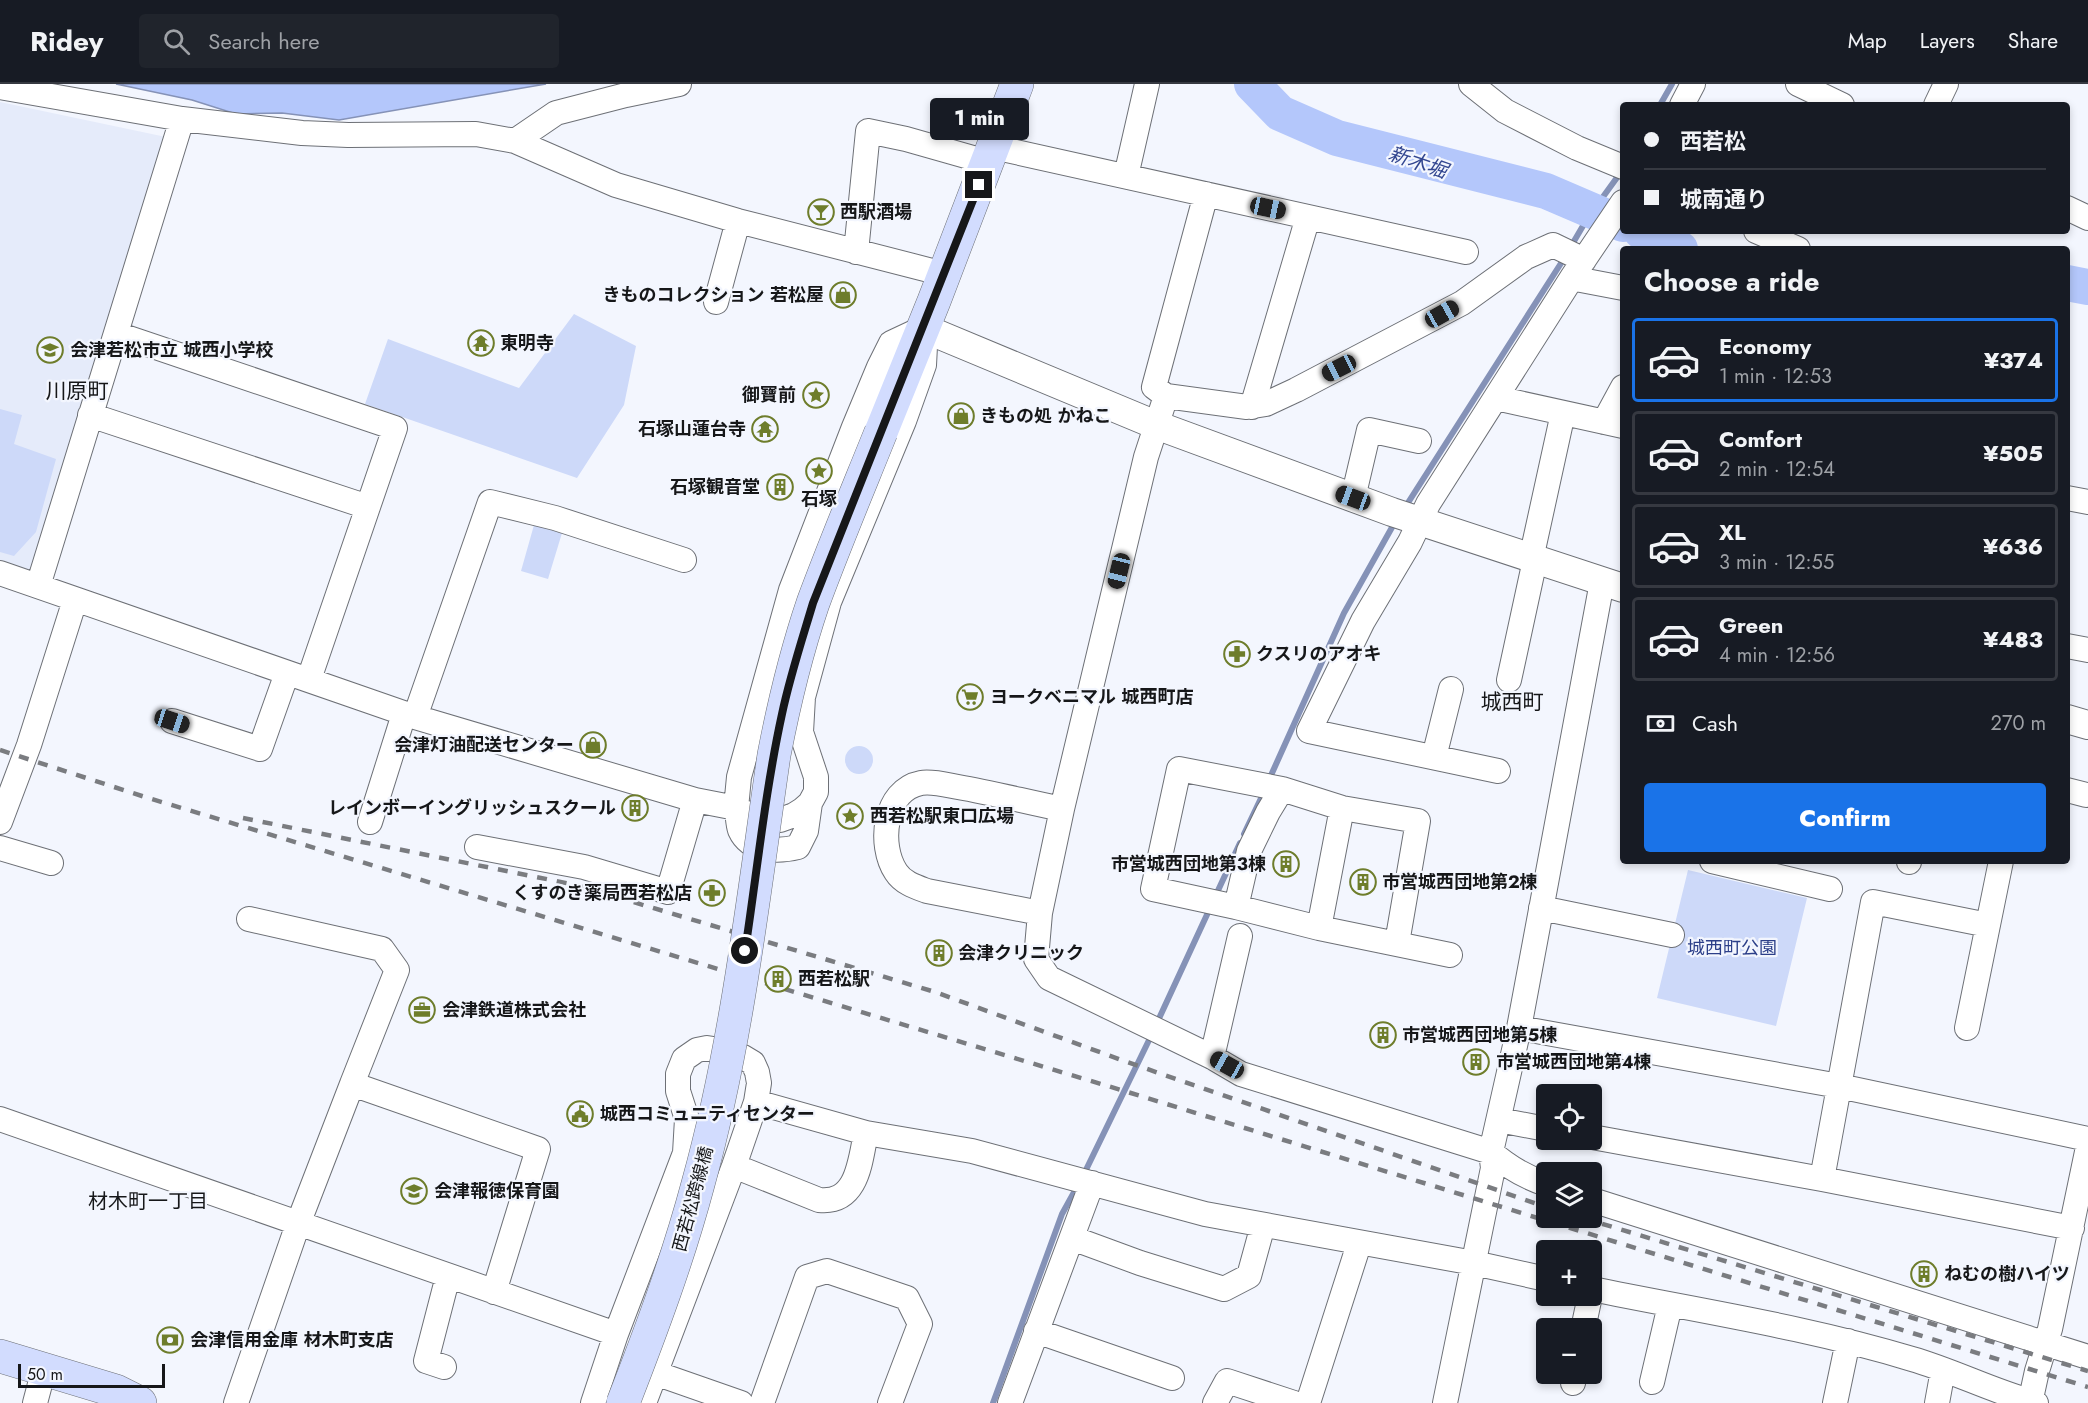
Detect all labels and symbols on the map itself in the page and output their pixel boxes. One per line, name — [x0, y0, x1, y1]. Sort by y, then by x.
callout: 1 min — [930, 98, 1028, 140]
water label: 新木堀 — [1385, 139, 1454, 187]
route end — [965, 171, 992, 198]
car — [1249, 195, 1287, 221]
bar icon: 西駅酒場 — [806, 197, 836, 227]
place label: 西駅酒場 — [840, 199, 912, 225]
shop icon: きものコレクション 若松屋 — [828, 280, 858, 310]
place label: きものコレクション 若松屋 — [603, 282, 824, 308]
car — [1422, 297, 1462, 331]
temple icon: 東明寺 — [466, 328, 496, 358]
place label: 東明寺 — [500, 330, 554, 356]
school or university icon: 会津若松市立 城西小学校 — [35, 335, 65, 365]
place label: 会津若松市立 城西小学校 — [70, 337, 273, 363]
car — [1319, 352, 1359, 384]
district label: 川原町 — [46, 376, 109, 406]
place icon: 御寶前 — [801, 380, 831, 410]
place label: 御寶前 — [741, 382, 796, 408]
shop icon: きもの処 かねこ — [946, 401, 976, 431]
place label: きもの処 かねこ — [980, 403, 1111, 429]
temple icon: 石塚山蓮台寺 — [750, 414, 780, 444]
place label: 石塚山蓮台寺 — [638, 416, 746, 442]
place icon: 石塚 — [804, 456, 834, 486]
building icon: 石塚観音堂 — [765, 472, 795, 502]
place label: 石塚観音堂 — [670, 474, 760, 500]
car — [1333, 483, 1373, 513]
place label: 石塚 — [801, 486, 837, 512]
car — [1106, 551, 1132, 591]
pharmacy icon: クスリのアオキ — [1222, 639, 1252, 669]
place label: クスリのアオキ — [1256, 641, 1381, 667]
supermarket icon: ヨークベニマル 城西町店 — [955, 682, 985, 712]
place label: ヨークベニマル 城西町店 — [990, 684, 1193, 710]
district label: 城西町 — [1481, 687, 1544, 717]
car — [152, 707, 192, 735]
shop icon: 会津灯油配送センター — [578, 730, 608, 760]
place label: 会津灯油配送センター — [394, 732, 574, 758]
building icon: レインボーイングリッシュスクール — [620, 793, 650, 823]
place label: レインボーイングリッシュスクール — [328, 795, 616, 821]
place icon: 西若松駅東口広場 — [835, 801, 865, 831]
place label: 西若松駅東口広場 — [870, 803, 1014, 829]
building icon: 市営城西団地第３棟 — [1271, 849, 1301, 879]
place label: 市営城西団地第３棟 — [1111, 851, 1266, 877]
building icon: 市営城西団地第２棟 — [1348, 867, 1378, 897]
place label: 市営城西団地第２棟 — [1382, 869, 1537, 895]
pharmacy icon: くすのき薬局西若松店 — [697, 878, 727, 908]
place label: くすのき薬局西若松店 — [513, 880, 692, 906]
park label: 城西町公園 — [1687, 935, 1777, 961]
route start — [731, 937, 758, 964]
building icon: 会津クリニック — [924, 938, 954, 968]
place label: 会津クリニック — [958, 940, 1084, 966]
building icon: 西若松駅 — [763, 964, 793, 994]
place label: 西若松駅 — [798, 966, 870, 992]
office icon: 会津鉄道株式会社 — [407, 995, 437, 1025]
place label: 会津鉄道株式会社 — [442, 997, 586, 1023]
building icon: 市営城西団地第５棟 — [1368, 1020, 1398, 1050]
place label: 市営城西団地第５棟 — [1402, 1022, 1557, 1048]
building icon: 市営城西団地第４棟 — [1461, 1047, 1491, 1077]
car — [1207, 1048, 1247, 1082]
place label: 市営城西団地第４棟 — [1496, 1049, 1651, 1075]
public building icon: 城西コミュニティセンター — [565, 1099, 595, 1129]
place label: 城西コミュニティセンター — [600, 1101, 815, 1127]
street label: 西若松跨線橋 — [666, 1143, 720, 1255]
school or university icon: 会津報徳保育園 — [399, 1176, 429, 1206]
place label: 会津報徳保育園 — [434, 1178, 560, 1204]
district label: 材木町一丁目 — [88, 1187, 208, 1216]
building icon: ねむの樹ハイツ — [1909, 1259, 1939, 1289]
place label: ねむの樹ハイツ — [1944, 1261, 2070, 1287]
bank icon: 会津信用金庫 材木町支店 — [155, 1325, 185, 1355]
place label: 会津信用金庫 材木町支店 — [190, 1327, 393, 1353]
scale bar — [18, 1361, 165, 1388]

